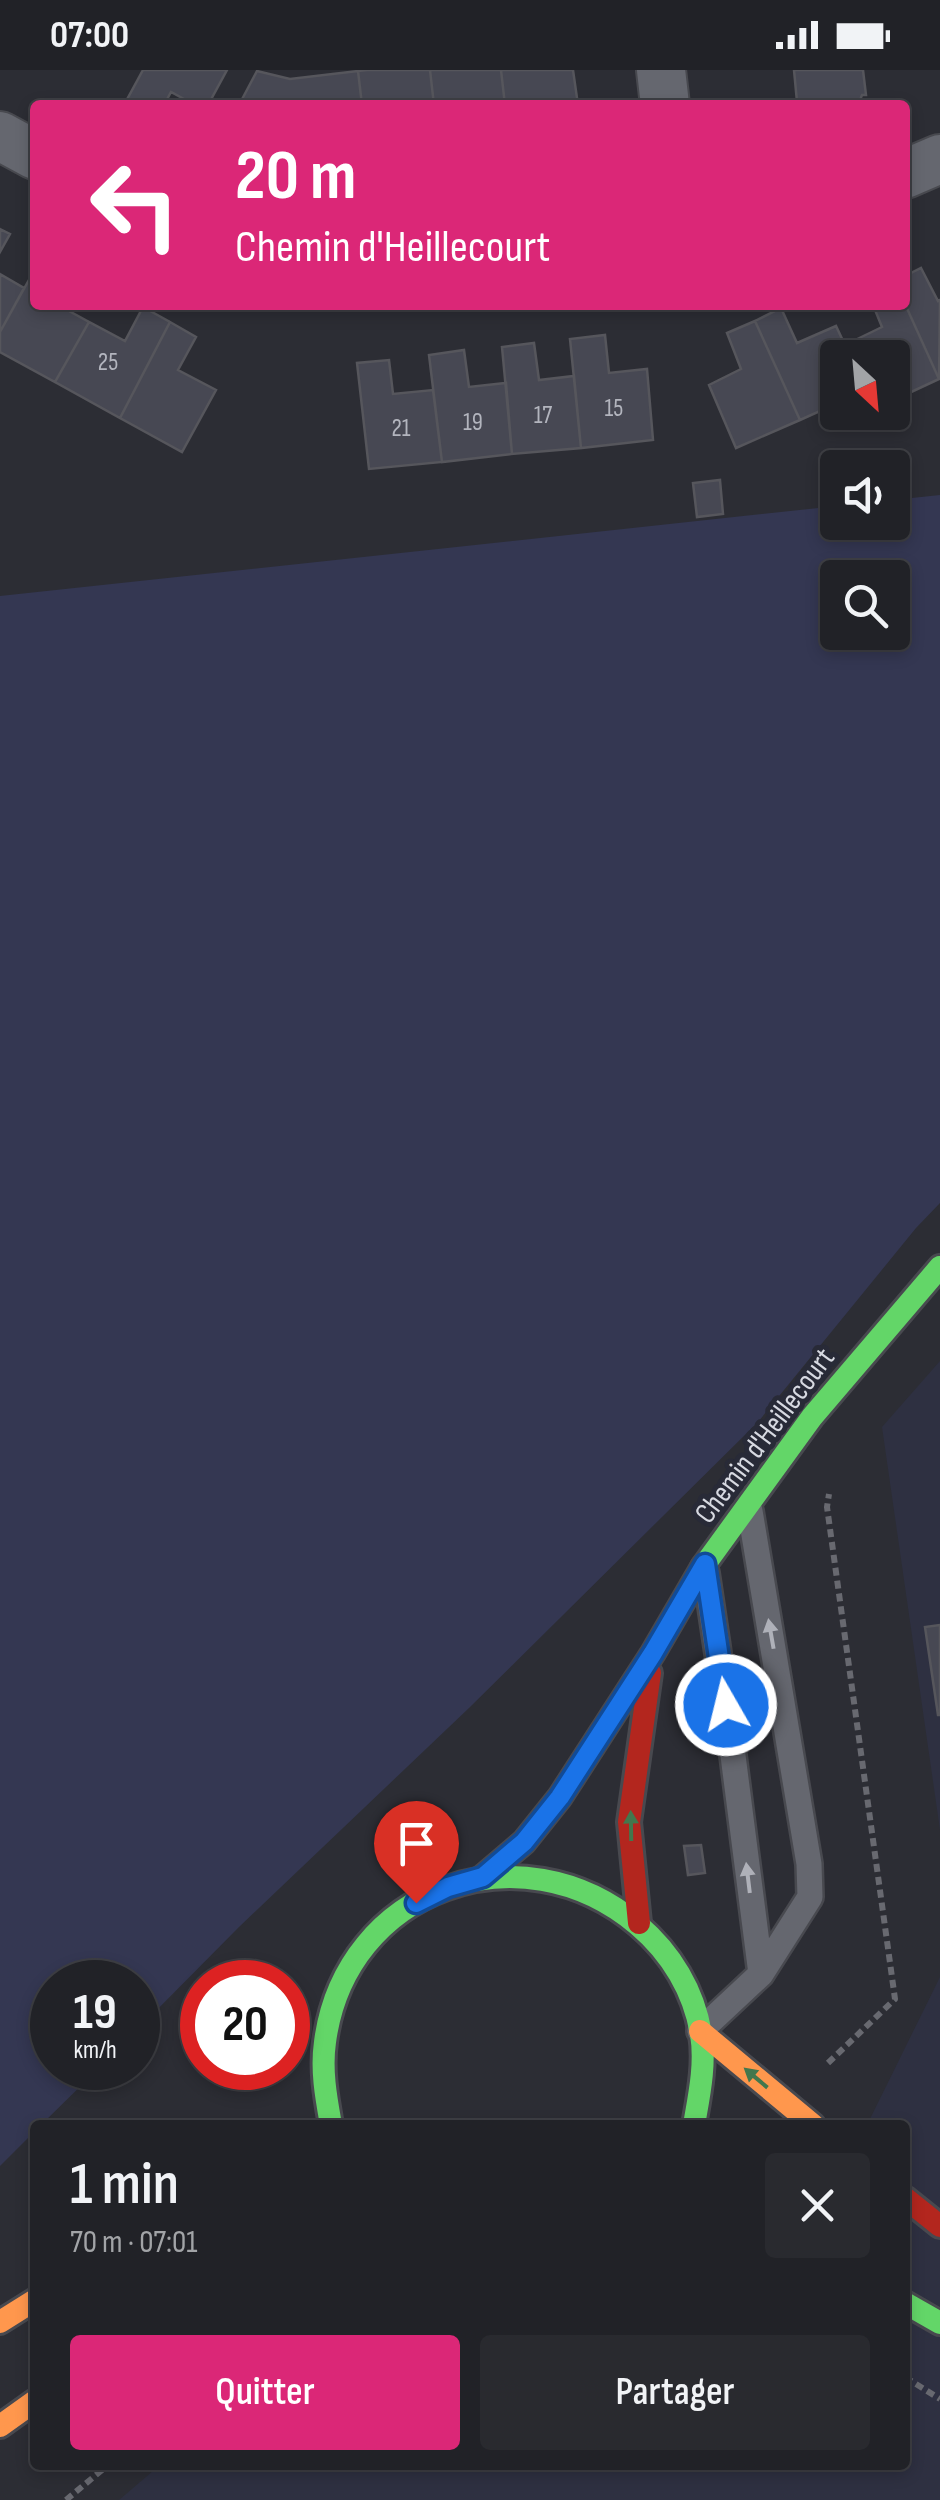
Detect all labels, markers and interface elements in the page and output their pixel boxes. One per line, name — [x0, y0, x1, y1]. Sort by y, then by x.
text: 07:00 — [50, 13, 129, 58]
text: 20 m — [235, 135, 356, 219]
icon: left — [70, 140, 200, 270]
text: Chemin d'Heillecourt — [235, 220, 550, 275]
north arrow — [820, 340, 910, 430]
map controls — [820, 340, 910, 650]
house number: 25 — [98, 347, 118, 378]
house number: 15 — [605, 393, 623, 424]
house number: 17 — [534, 400, 552, 431]
house number: 19 — [463, 407, 483, 438]
house number: 21 — [391, 413, 411, 444]
button: sound — [820, 450, 910, 540]
button: search — [820, 560, 910, 650]
street label: Chemin d'Heillecourt — [687, 1341, 843, 1531]
one-way arrow — [763, 1618, 778, 1649]
position arrow — [674, 1653, 778, 1757]
pin — [374, 1801, 459, 1904]
one-way arrow — [623, 1810, 639, 1841]
icon: arrive — [389, 1816, 444, 1871]
one-way arrow — [739, 1861, 755, 1893]
speed limit sign: 20 — [180, 1960, 310, 2090]
text: 19 — [73, 1983, 117, 2043]
text: km/h — [73, 2035, 117, 2066]
one-way arrow — [744, 2068, 769, 2090]
text: 1 min — [70, 2149, 179, 2221]
button: close — [765, 2153, 870, 2258]
text: 70 m · 07:01 — [70, 2223, 197, 2262]
button: Quitter — [70, 2335, 460, 2450]
button: Partager — [480, 2335, 870, 2450]

